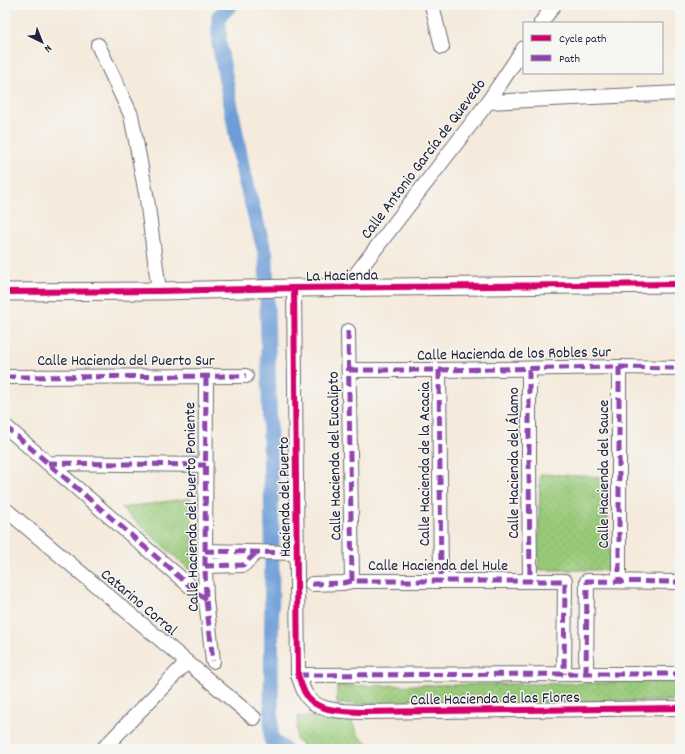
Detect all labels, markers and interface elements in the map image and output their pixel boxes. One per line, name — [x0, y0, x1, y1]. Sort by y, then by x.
north arrow — [22, 22, 62, 62]
legend — [523, 22, 663, 74]
text: Cycle path — [559, 31, 607, 48]
text: N — [40, 40, 55, 56]
text: Path — [559, 51, 580, 68]
street label: Calle Antonio García de Quevedo — [356, 74, 492, 245]
street label: La Hacienda — [306, 264, 379, 289]
street label: Calle Hacienda de los Robles Sur — [417, 341, 611, 368]
street label: Calle Hacienda del Puerto Sur — [37, 350, 215, 373]
street label: Calle Hacienda del Eucalipto — [323, 371, 348, 541]
street label: Calle Hacienda de la Acacia — [414, 381, 437, 546]
street label: Calle Hacienda del Álamo — [503, 387, 526, 539]
street label: Calle Hacienda del Sauce — [593, 400, 616, 548]
street label: Calle Hacienda del Puerto Poniente — [179, 402, 206, 612]
street label: Hacienda del Puerto — [273, 437, 298, 557]
street label: Calle Hacienda del Hule — [368, 555, 508, 578]
street label: Catarino Corral — [95, 564, 182, 642]
street label: Calle Hacienda de las Flores — [410, 687, 580, 712]

